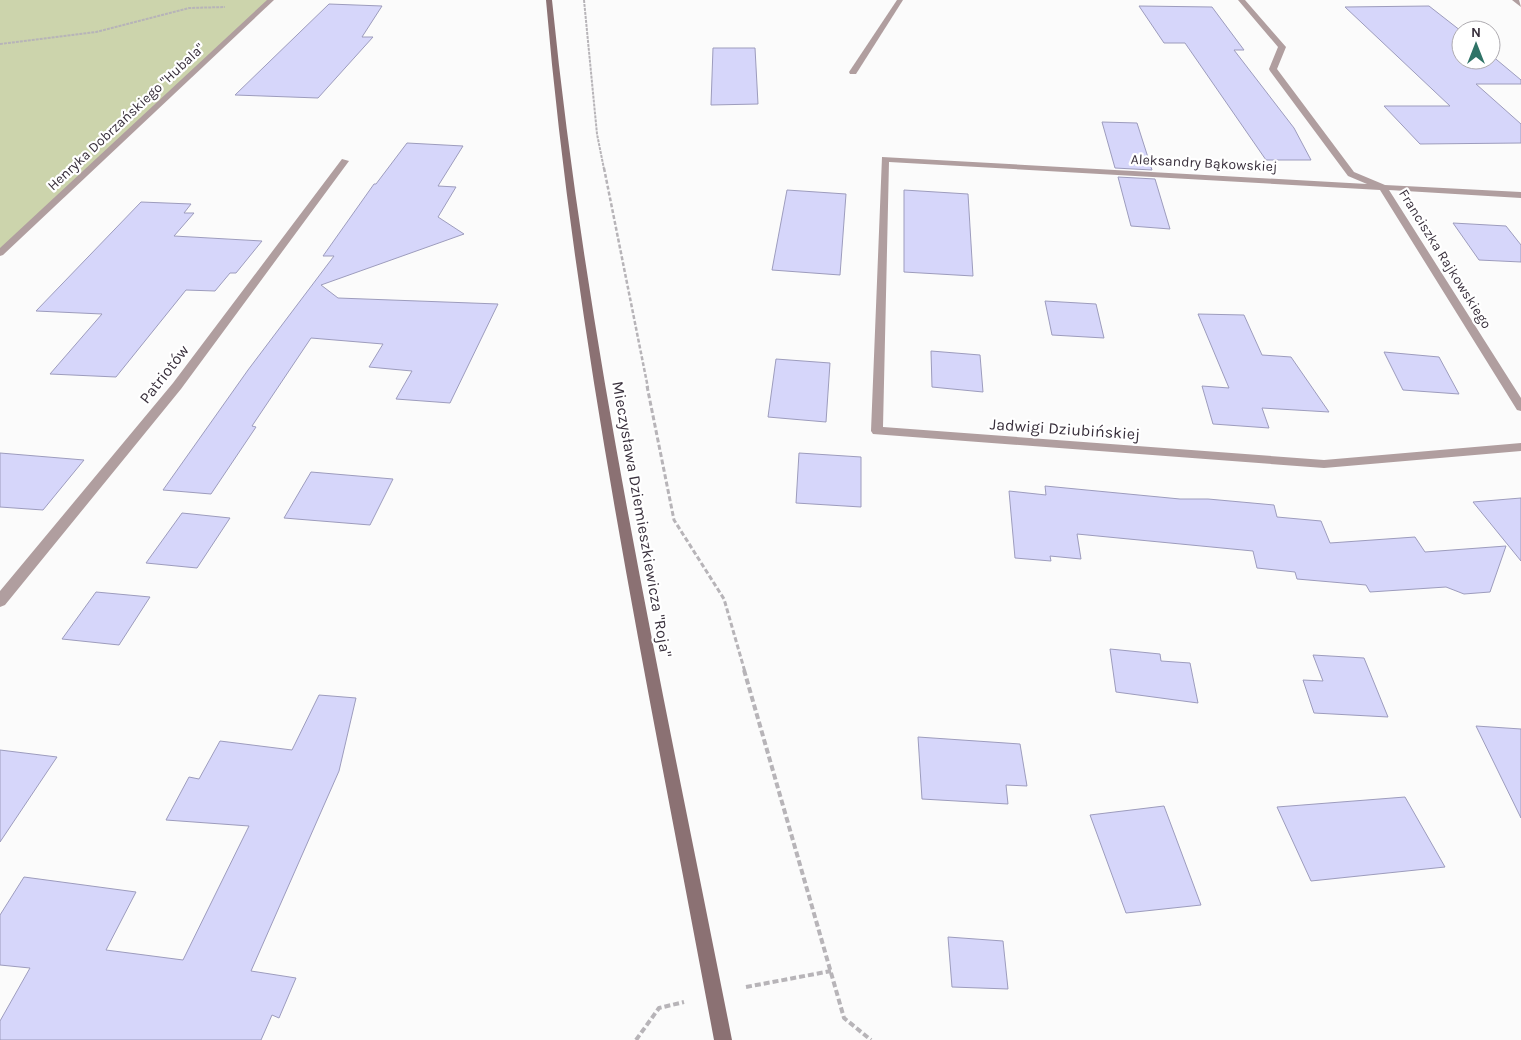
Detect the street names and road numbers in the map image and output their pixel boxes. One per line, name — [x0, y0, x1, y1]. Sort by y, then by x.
street label: Henryka Dobrzańskiego "Hubala" — [44, 40, 208, 194]
street label: Aleksandry Bąkowskiej — [1130, 151, 1278, 175]
street label: Franciszka Rajkowskiego — [1395, 186, 1495, 332]
street label: Patriotów — [135, 341, 193, 407]
street label: Mieczysława Dziemieszkiewicza "Roja" — [608, 380, 676, 659]
street label: Jadwigi Dziubińskiej — [989, 414, 1141, 444]

